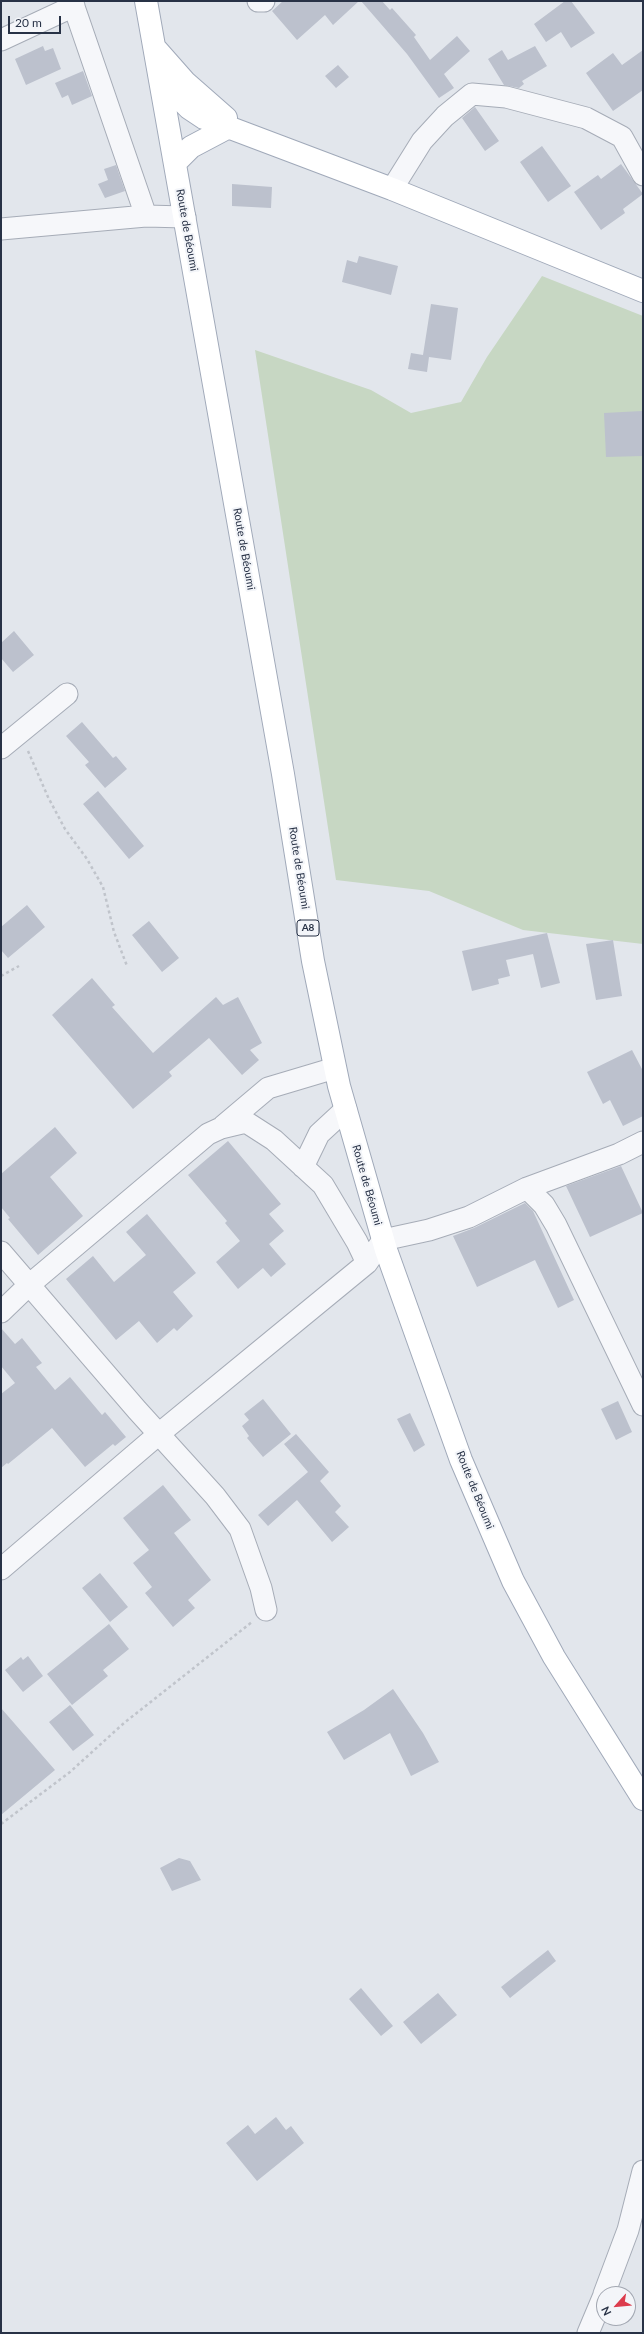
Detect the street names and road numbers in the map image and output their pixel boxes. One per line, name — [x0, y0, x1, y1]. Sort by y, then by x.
street label: Route de Béoumi — [173, 188, 201, 272]
street label: Route de Béoumi — [230, 507, 258, 591]
street label: Route de Béoumi — [286, 826, 312, 910]
road number: A8 — [297, 920, 319, 936]
street label: Route de Béoumi — [349, 1143, 385, 1227]
street label: Route de Béoumi — [453, 1449, 497, 1531]

